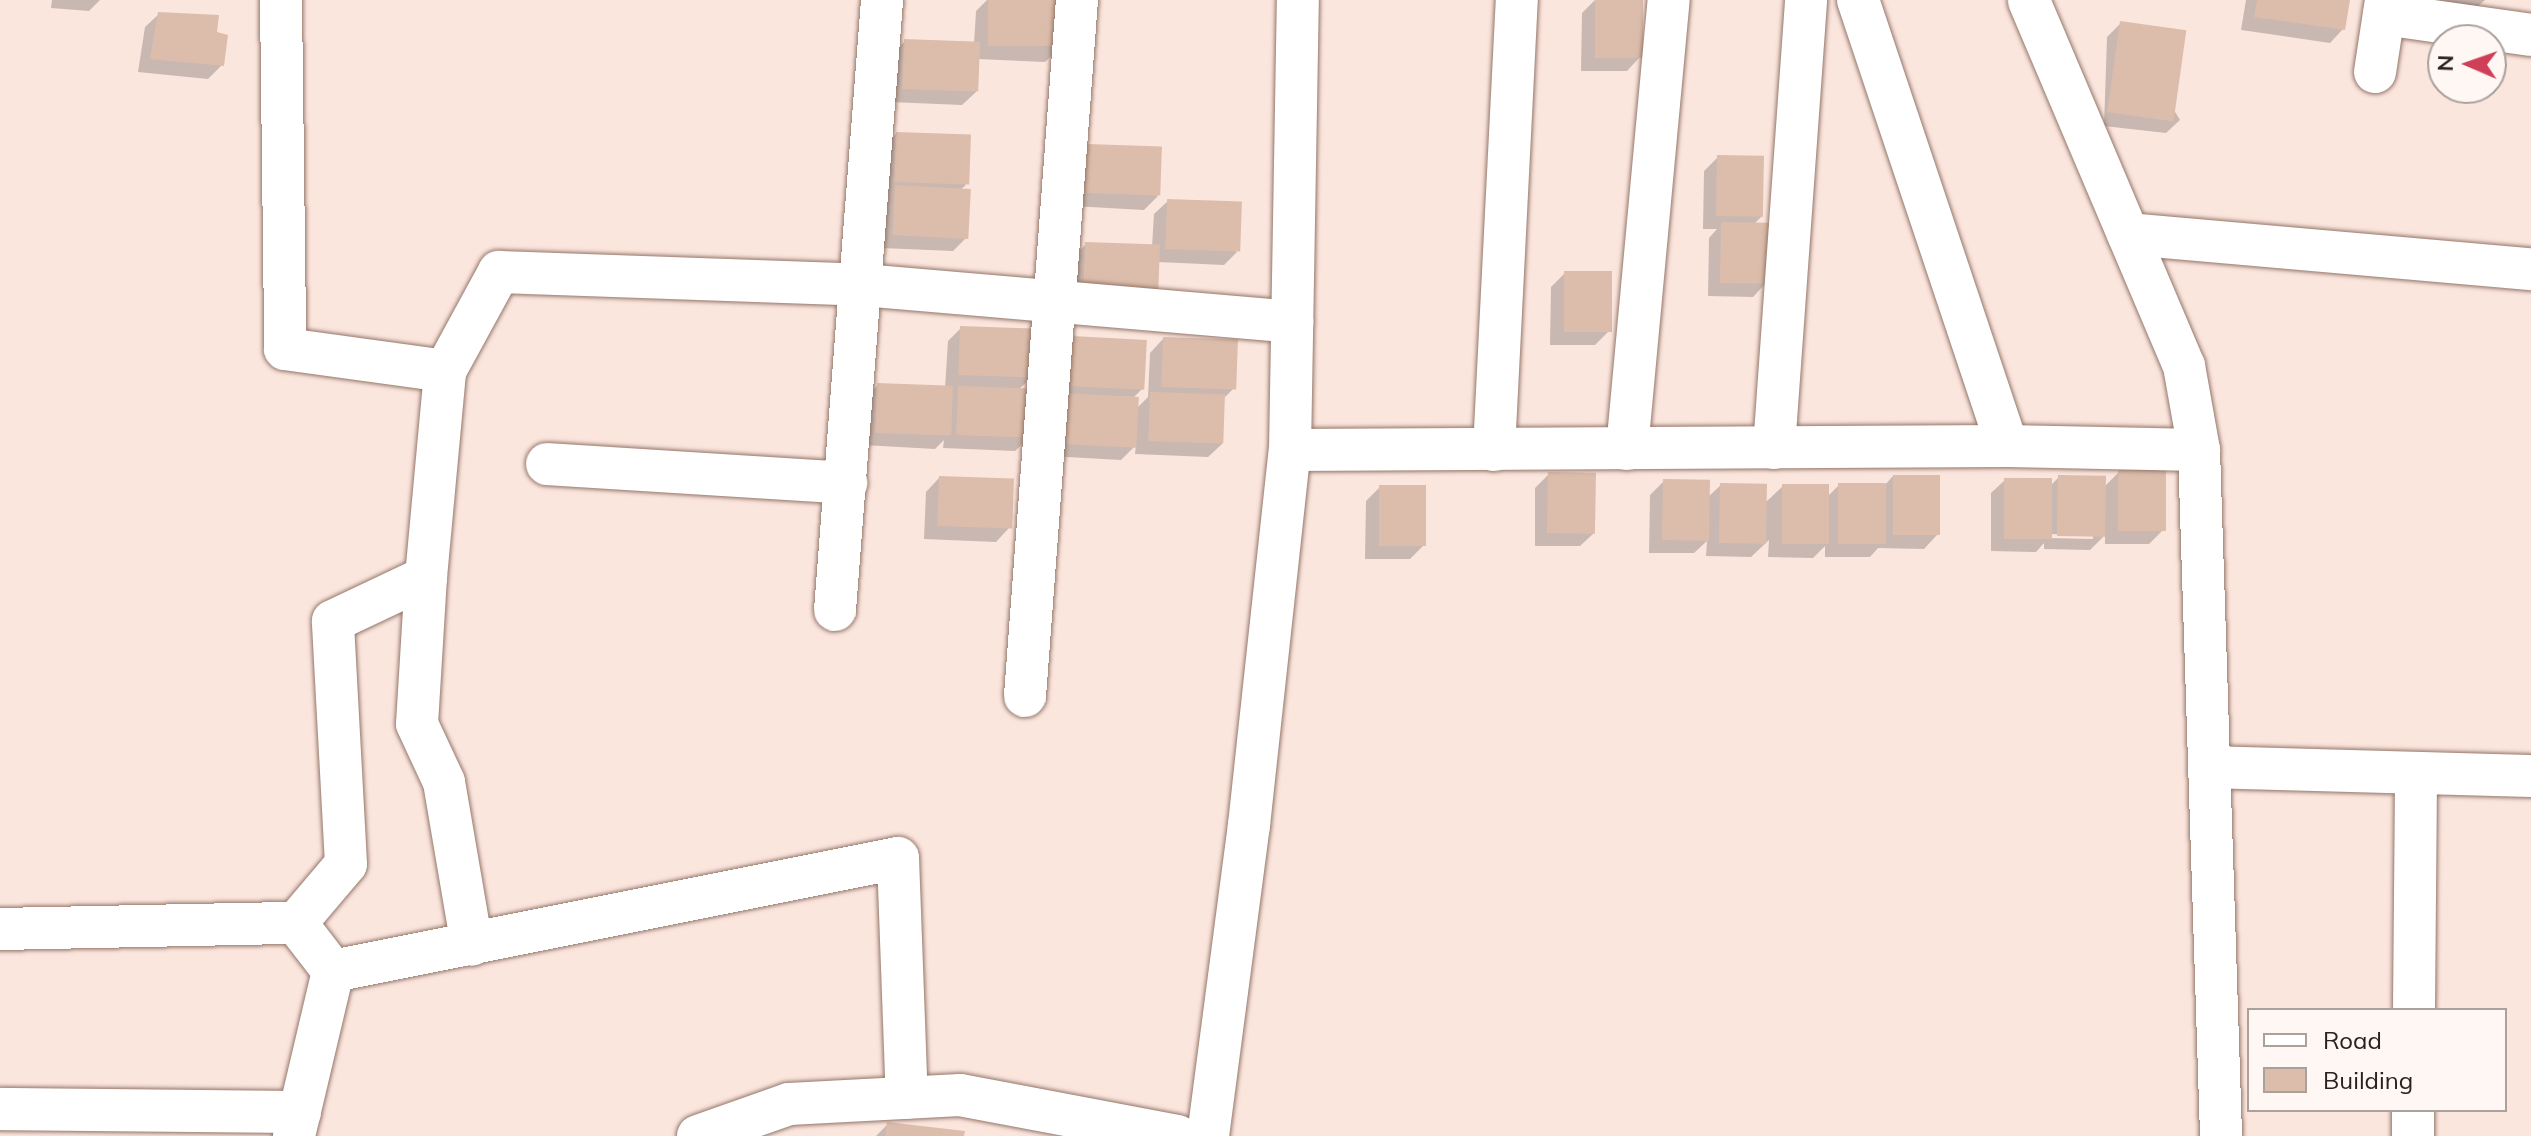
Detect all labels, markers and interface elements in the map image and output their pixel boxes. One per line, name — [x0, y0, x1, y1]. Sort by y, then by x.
north arrow — [2427, 24, 2507, 104]
text: N — [2431, 54, 2459, 72]
legend — [2247, 1008, 2507, 1112]
text: Road — [2323, 1025, 2382, 1055]
text: Building — [2323, 1065, 2413, 1095]

